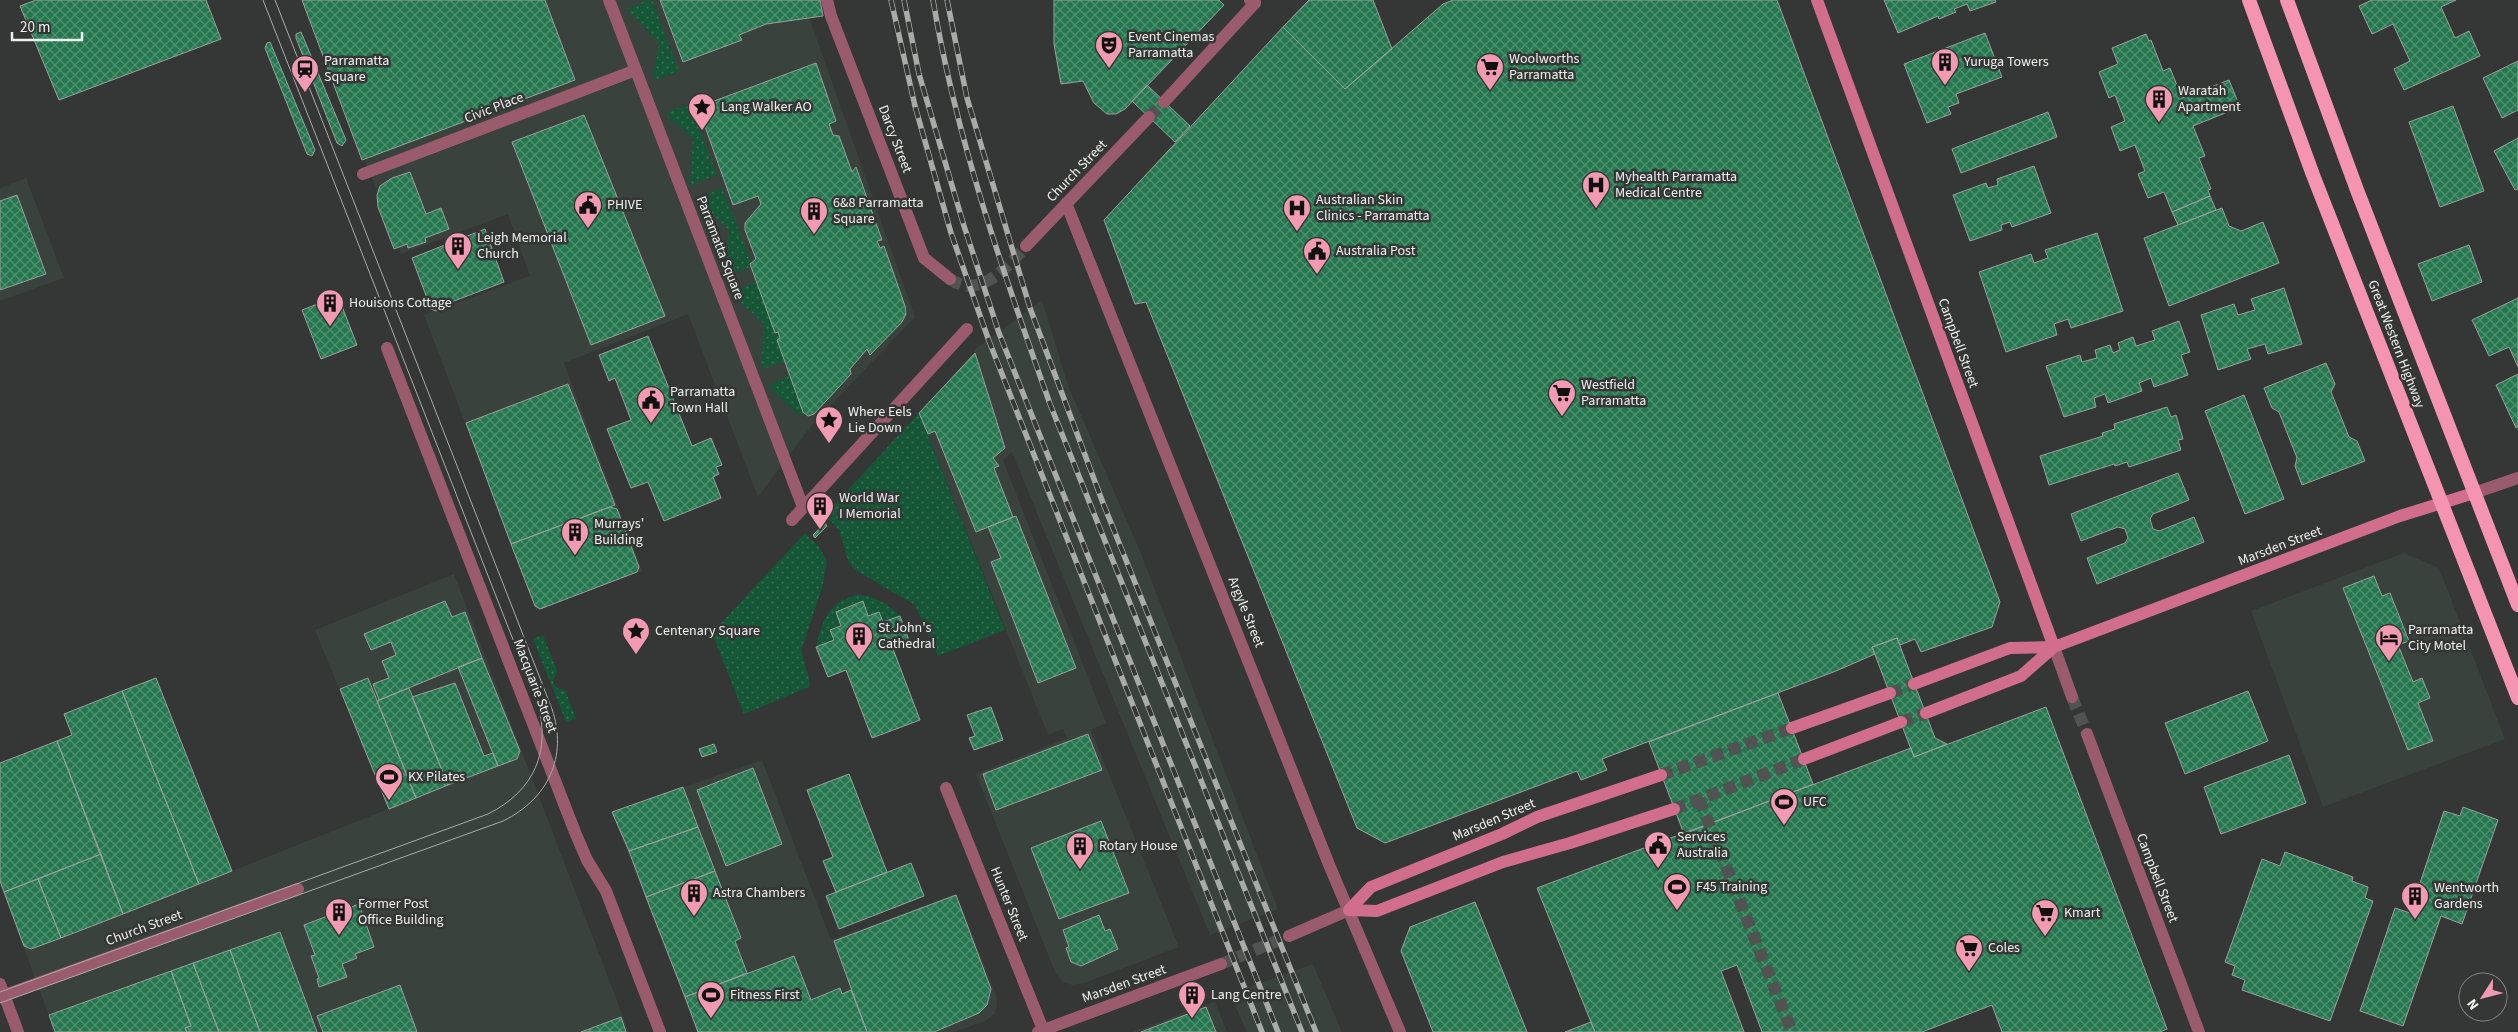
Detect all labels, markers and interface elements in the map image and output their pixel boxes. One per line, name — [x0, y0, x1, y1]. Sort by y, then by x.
scale bar — [12, 10, 82, 42]
text: 20 m — [20, 17, 50, 38]
place label: Event Cinemas Parramatta — [1128, 27, 1215, 63]
theatre icon: Event Cinemas Parramatta — [1094, 30, 1124, 69]
building icon: Yuruga Towers — [1930, 47, 1960, 86]
place label: Woolworths Parramatta — [1509, 49, 1580, 85]
place label: Parramatta Square — [324, 51, 389, 87]
supermarket icon: Woolworths Parramatta — [1475, 52, 1505, 91]
place label: Yuruga Towers — [1963, 52, 2049, 72]
station icon: Parramatta Square — [290, 54, 320, 93]
place label: Waratah Apartment — [2178, 81, 2241, 117]
building icon: Waratah Apartment — [2144, 84, 2174, 123]
street label: Civic Place — [461, 88, 527, 128]
place icon: Lang Walker AO — [687, 92, 717, 131]
place label: Lang Walker AO — [721, 97, 812, 117]
street label: Darcy Street — [873, 102, 917, 176]
street label: Church Street — [1042, 135, 1112, 207]
place label: Myhealth Parramatta Medical Centre — [1615, 167, 1737, 203]
hospital icon: Myhealth Parramatta Medical Centre — [1581, 170, 1611, 209]
public building icon: PHIVE — [573, 190, 603, 229]
place label: Australian Skin Clinics - Parramatta — [1316, 190, 1430, 226]
street label: Parramatta Square — [691, 193, 749, 303]
place label: 6&8 Parramatta Square — [833, 193, 923, 229]
hospital icon: Australian Skin Clinics - Parramatta — [1282, 193, 1312, 232]
place label: PHIVE — [607, 195, 642, 215]
building icon: 6&8 Parramatta Square — [799, 196, 829, 235]
place label: Leigh Memorial Church — [477, 228, 567, 264]
building icon: Leigh Memorial Church — [443, 231, 473, 270]
public building icon: Australia Post — [1302, 236, 1332, 275]
place label: Australia Post — [1336, 241, 1416, 261]
street label: Great Western Highway — [2362, 277, 2430, 411]
building icon: Houisons Cottage — [315, 288, 345, 327]
place label: Houisons Cottage — [349, 293, 452, 313]
street label: Campbell Street — [1933, 295, 1984, 391]
place label: Westfield Parramatta — [1581, 375, 1646, 411]
supermarket icon: Westfield Parramatta — [1547, 378, 1577, 417]
place label: Parramatta Town Hall — [670, 382, 735, 418]
public building icon: Parramatta Town Hall — [636, 385, 666, 424]
place label: Where Eels Lie Down — [848, 402, 912, 438]
place icon: Where Eels Lie Down — [814, 405, 844, 444]
place label: World War I Memorial — [839, 488, 901, 524]
building icon: World War I Memorial — [805, 491, 835, 530]
place label: Murrays' Building — [594, 514, 644, 550]
building icon: Murrays' Building — [560, 517, 590, 556]
street label: Marsden Street — [2235, 521, 2325, 571]
street label: Argyle Street — [1223, 574, 1269, 651]
place icon: Centenary Square — [621, 616, 651, 655]
place label: St John's Cathedral — [878, 618, 936, 654]
place label: Parramatta City Motel — [2408, 620, 2473, 656]
place label: Centenary Square — [655, 621, 760, 641]
building icon: St John's Cathedral — [844, 621, 874, 660]
hotel icon: Parramatta City Motel — [2374, 623, 2404, 662]
street label: Macquarie Street — [508, 636, 562, 736]
sports icon: KX Pilates — [374, 762, 404, 801]
place label: KX Pilates — [408, 767, 465, 787]
sports icon: UFC — [1769, 787, 1799, 826]
place label: UFC — [1803, 792, 1827, 812]
street label: Marsden Street — [1450, 793, 1539, 846]
place label: Services Australia — [1677, 827, 1728, 863]
public building icon: Services Australia — [1643, 830, 1673, 869]
street label: Campbell Street — [2131, 830, 2183, 926]
building icon: Rotary House — [1065, 831, 1095, 870]
place label: Rotary House — [1099, 836, 1177, 856]
street label: Hunter Street — [985, 864, 1033, 944]
sports icon: F45 Training — [1662, 872, 1692, 911]
place label: F45 Training — [1696, 877, 1767, 897]
building icon: Astra Chambers — [679, 878, 709, 917]
place label: Wentworth Gardens — [2434, 878, 2499, 914]
building icon: Wentworth Gardens — [2400, 881, 2430, 920]
place label: Astra Chambers — [713, 883, 805, 903]
place label: Former Post Office Building — [358, 894, 443, 930]
building icon: Former Post Office Building — [324, 897, 354, 936]
supermarket icon: Kmart — [2030, 898, 2060, 937]
place label: Kmart — [2064, 903, 2101, 923]
street label: Church Street — [103, 905, 185, 951]
supermarket icon: Coles — [1954, 933, 1984, 972]
place label: Coles — [1988, 938, 2020, 958]
street label: Marsden Street — [1079, 959, 1169, 1008]
north arrow — [2458, 972, 2508, 1022]
sports icon: Fitness First — [696, 980, 726, 1019]
building icon: Lang Centre — [1177, 980, 1207, 1019]
place label: Fitness First — [730, 985, 800, 1005]
place label: Lang Centre — [1211, 985, 1281, 1005]
text: N — [2462, 994, 2484, 1014]

